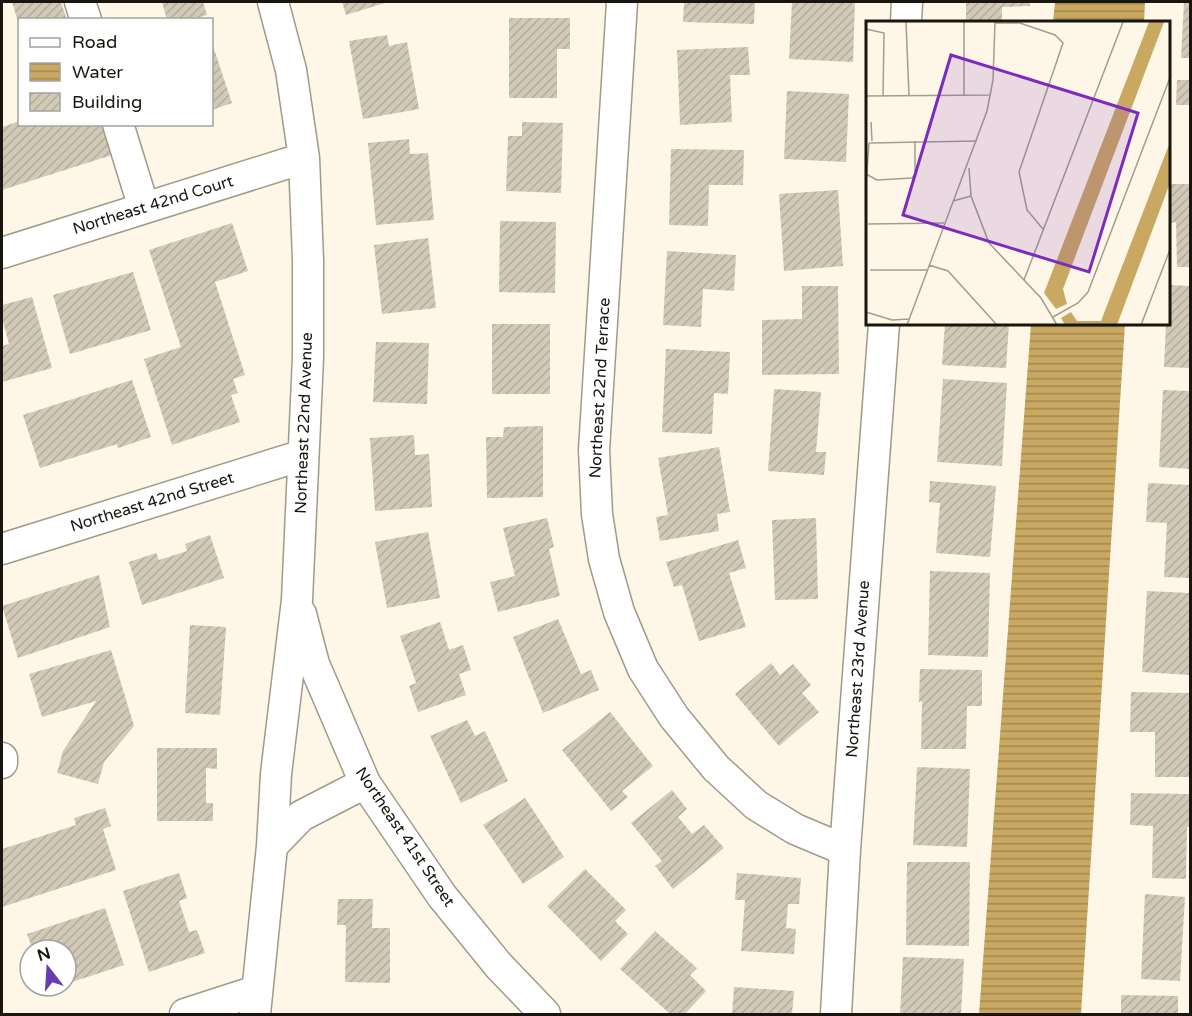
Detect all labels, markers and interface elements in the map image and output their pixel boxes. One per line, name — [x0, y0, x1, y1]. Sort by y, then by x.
legend — [18, 18, 213, 126]
inset map — [866, 21, 1171, 326]
text: Road — [72, 31, 117, 53]
text: Water — [72, 61, 123, 83]
text: Building — [72, 91, 142, 113]
street label: Northeast 42nd Court — [70, 171, 236, 239]
street label: Northeast 22nd Terrace — [585, 297, 615, 479]
street label: Northeast 22nd Avenue — [291, 332, 317, 514]
street label: Northeast 42nd Street — [68, 468, 236, 536]
street label: Northeast 23rd Avenue — [842, 580, 874, 758]
street label: Northeast 41st Street — [351, 763, 459, 911]
north arrow — [18, 938, 78, 998]
text: N — [35, 943, 53, 966]

